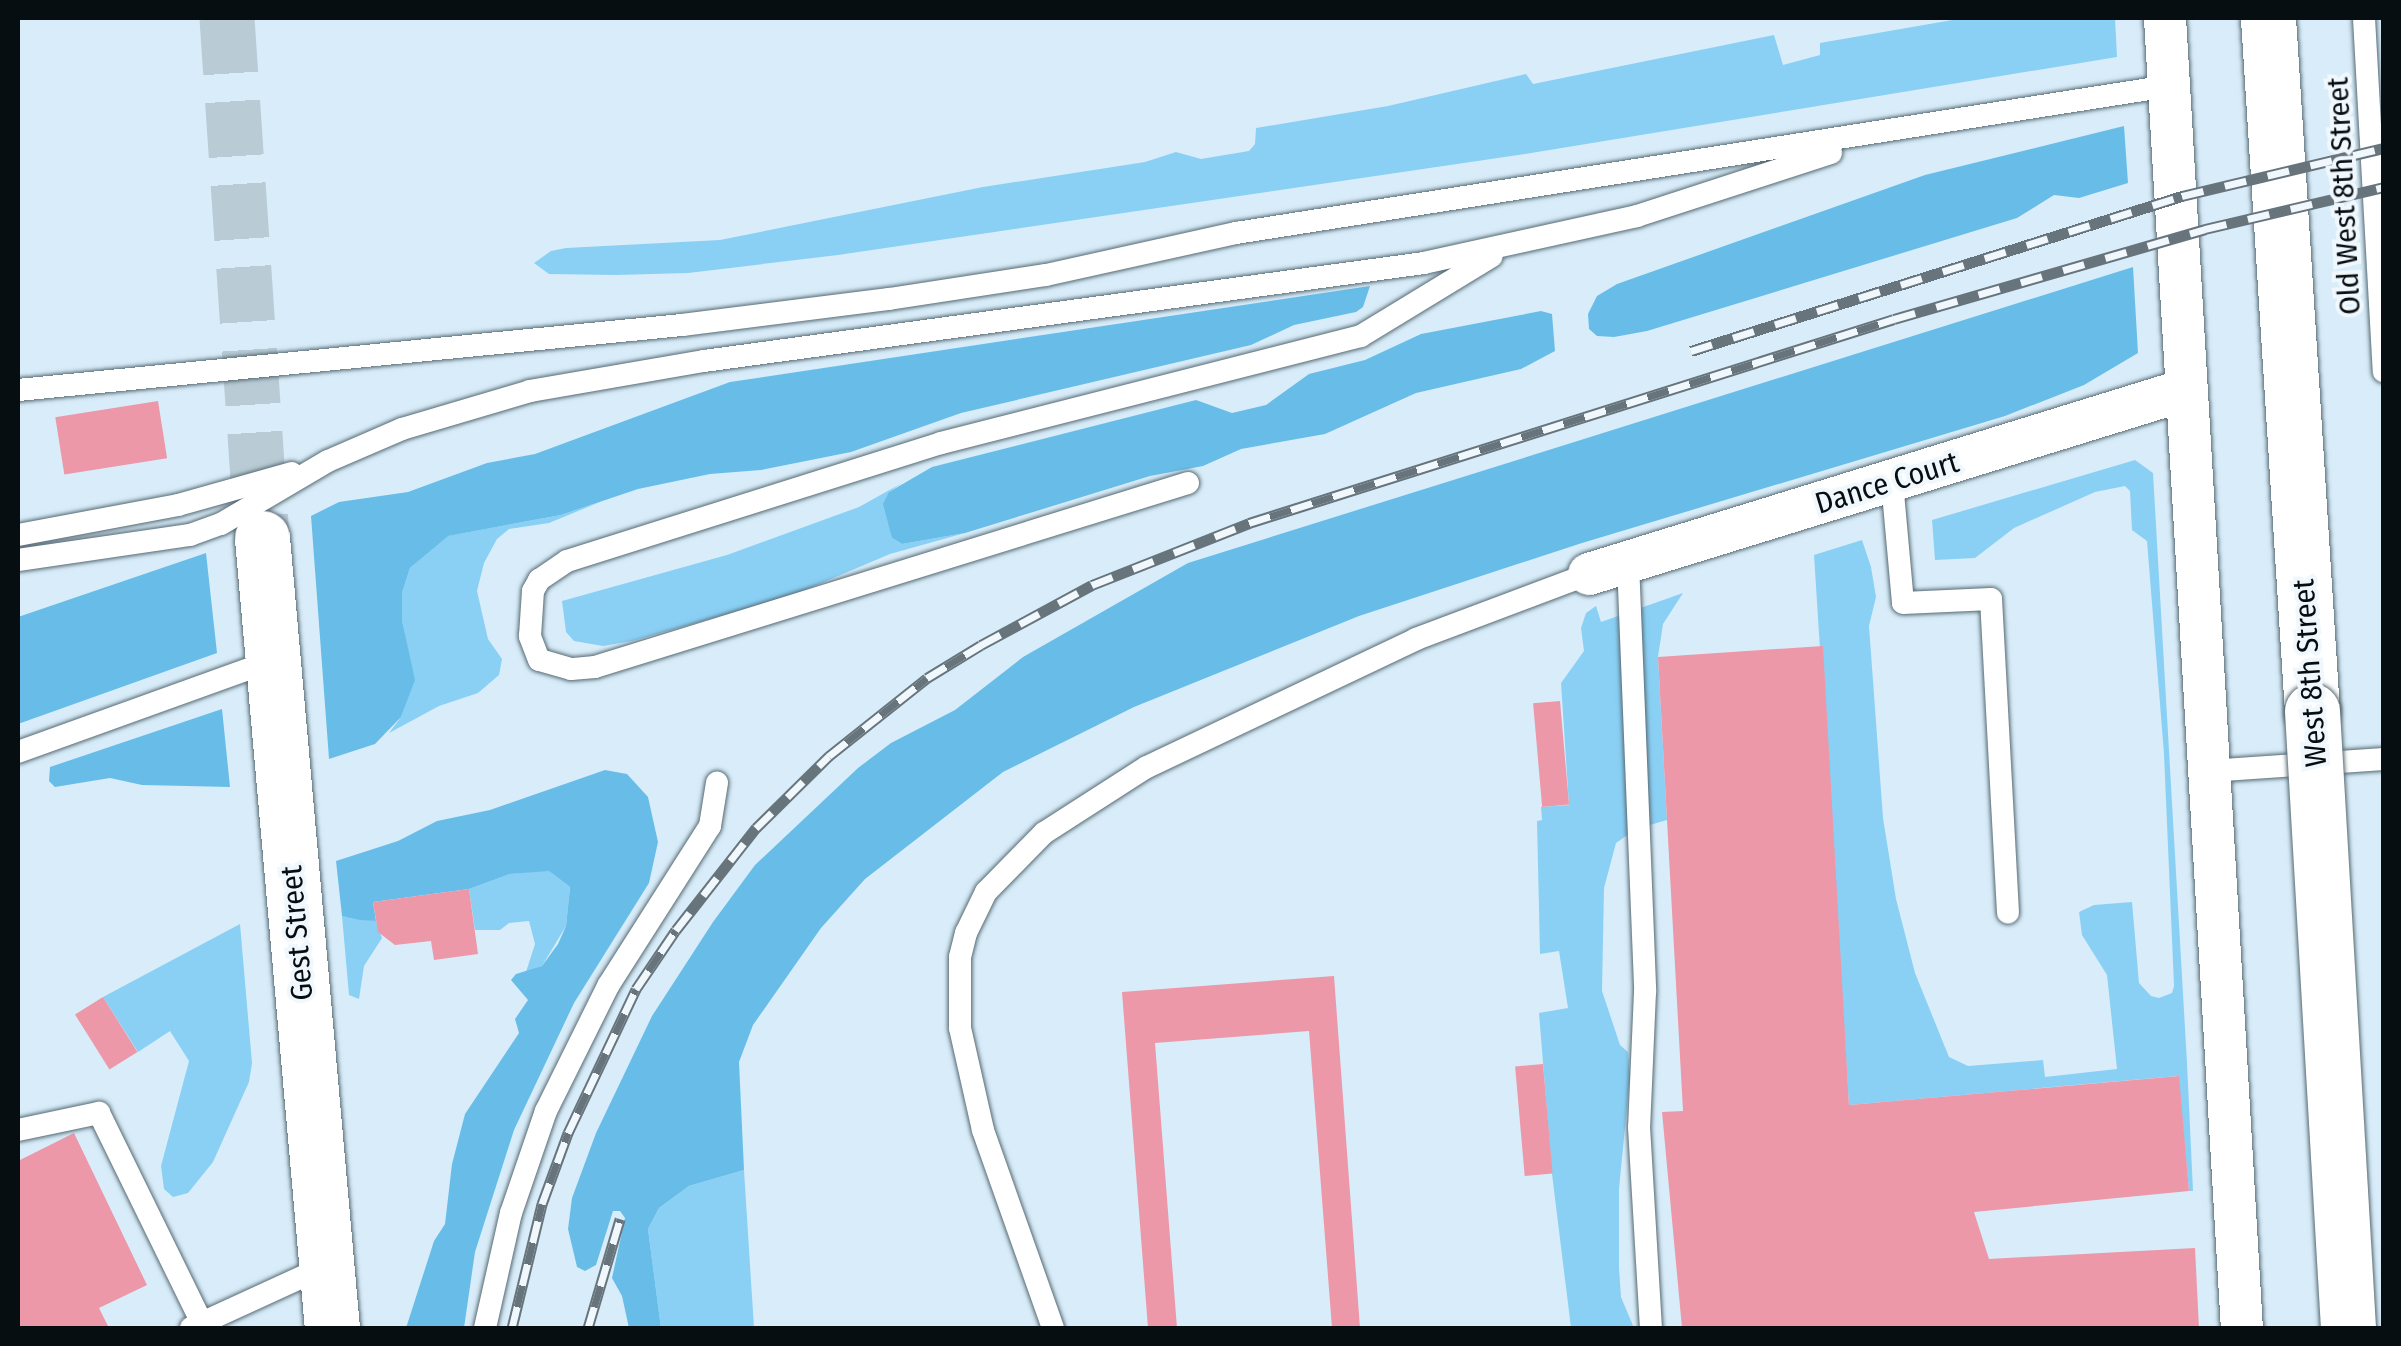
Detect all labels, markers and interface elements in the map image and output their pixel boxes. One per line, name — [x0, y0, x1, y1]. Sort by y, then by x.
street label: Old West 8th Street — [2320, 76, 2368, 316]
street label: Dance Court — [1811, 444, 1963, 522]
street label: West 8th Street — [2285, 578, 2335, 768]
street label: Gest Street — [273, 864, 321, 1002]

